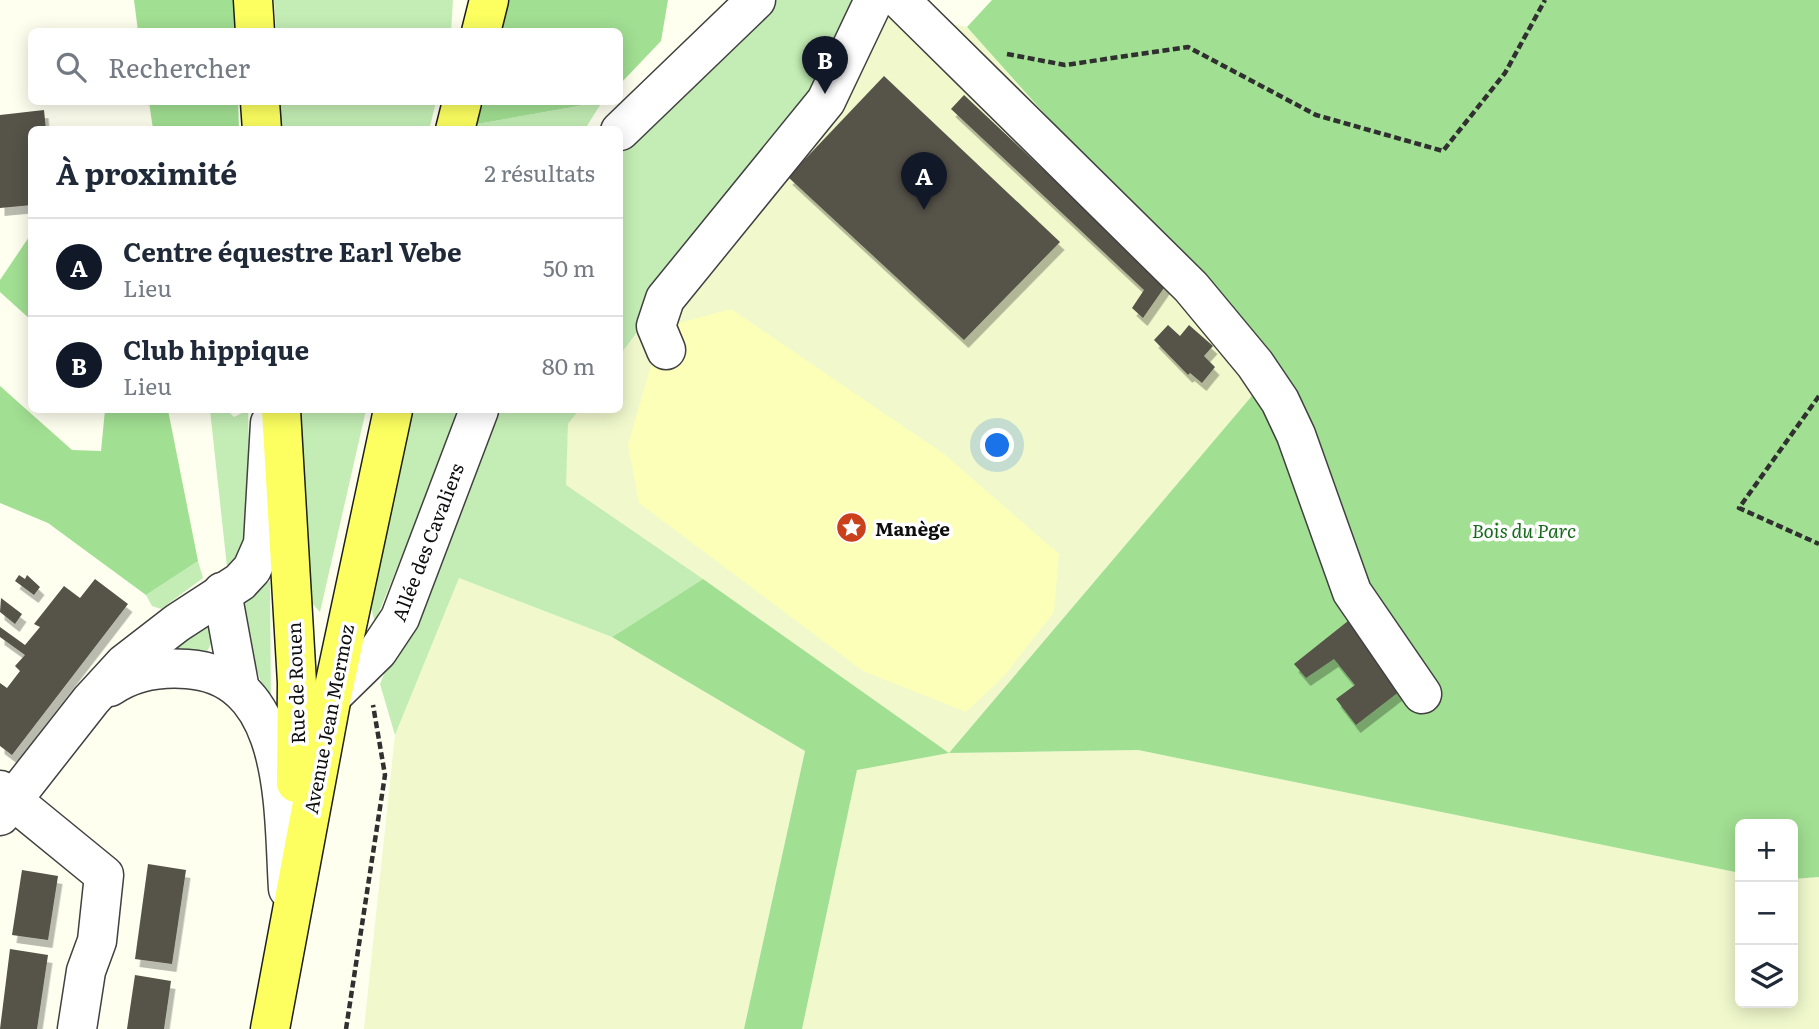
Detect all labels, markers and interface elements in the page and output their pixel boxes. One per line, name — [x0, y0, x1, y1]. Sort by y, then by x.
search box — [28, 28, 623, 105]
pin: B — [802, 36, 848, 94]
text: Rechercher — [108, 47, 250, 86]
icon: search — [52, 48, 90, 86]
text: À proximité — [56, 150, 237, 194]
pin: A — [901, 152, 947, 210]
text: 2 résultats — [484, 155, 595, 189]
text: Centre équestre Earl Vebe — [123, 231, 462, 270]
text: A — [70, 250, 88, 284]
text: 50 m — [543, 250, 595, 284]
text: Lieu — [123, 270, 172, 304]
text: Club hippique — [123, 329, 309, 368]
text: B — [71, 348, 87, 382]
text: 80 m — [542, 348, 595, 382]
text: Lieu — [123, 368, 172, 402]
your location — [980, 428, 1014, 462]
street label: Allée des Cavaliers — [384, 459, 470, 625]
place icon: Manège — [835, 511, 869, 545]
place label: Manège — [875, 514, 950, 542]
park label: Bois du Parc — [1472, 516, 1576, 544]
street label: Rue de Rouen — [279, 621, 311, 745]
street label: Avenue Jean Mermoz — [296, 622, 360, 816]
map controls — [1735, 819, 1798, 1008]
button: + — [1735, 819, 1798, 882]
button: − — [1735, 882, 1798, 945]
button: layers — [1735, 945, 1798, 1008]

